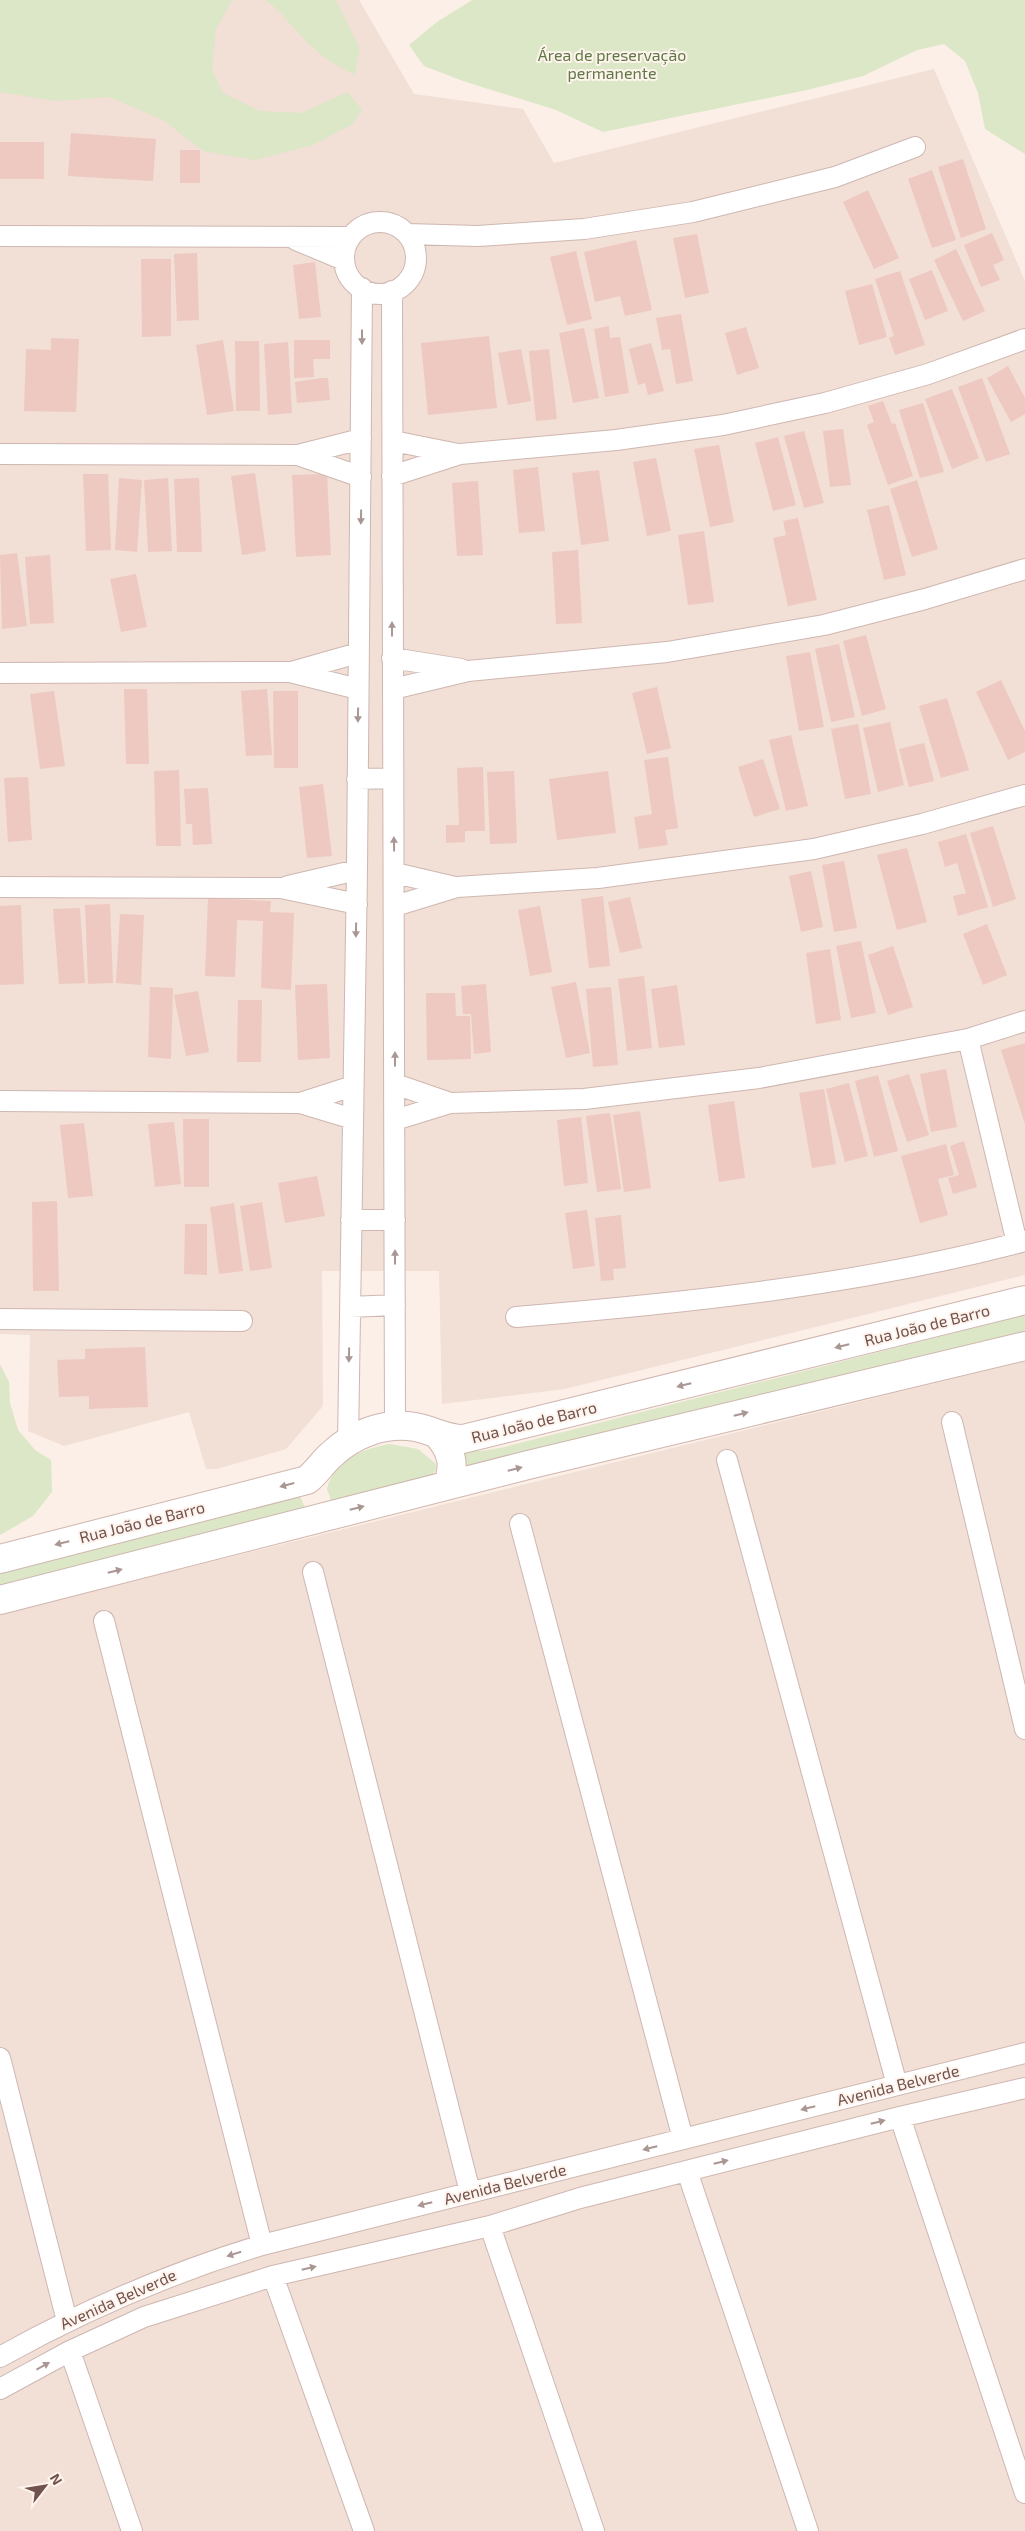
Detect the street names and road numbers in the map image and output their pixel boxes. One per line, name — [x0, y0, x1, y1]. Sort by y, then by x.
street label: Rua João de Barro — [862, 1300, 992, 1349]
street label: Rua João de Barro — [469, 1397, 599, 1446]
street label: Rua João de Barro — [77, 1497, 207, 1546]
street label: Avenida Belverde — [835, 2060, 961, 2109]
street label: Avenida Belverde — [442, 2159, 568, 2208]
street label: Avenida Belverde — [57, 2264, 179, 2333]

